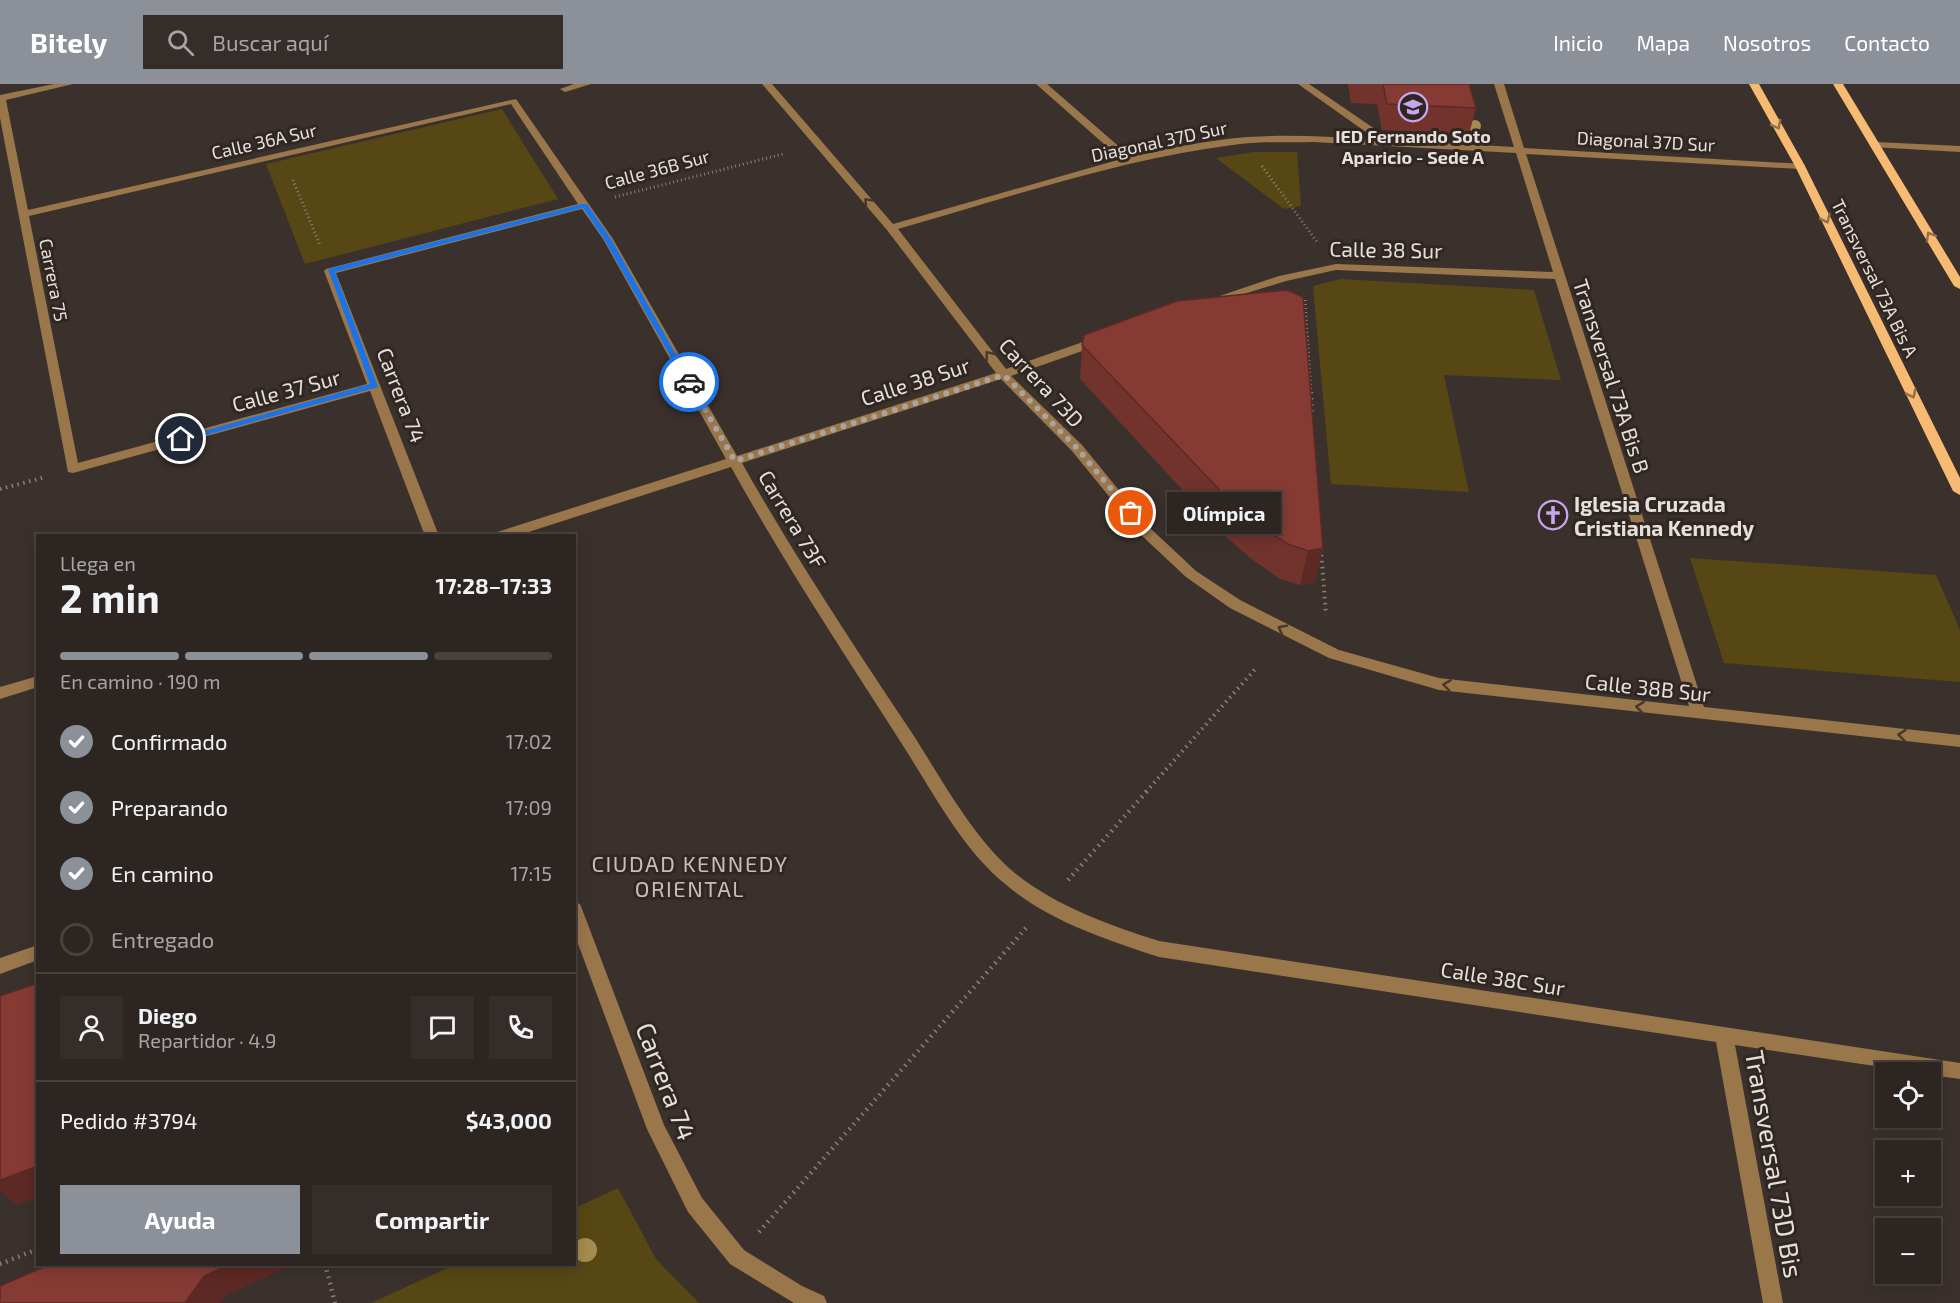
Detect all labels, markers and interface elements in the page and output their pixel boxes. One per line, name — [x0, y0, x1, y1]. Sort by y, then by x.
search box — [143, 15, 563, 69]
text: Bitely — [30, 25, 107, 59]
icon: search — [164, 26, 197, 59]
text: Buscar aquí — [212, 29, 328, 55]
text: Inicio — [1553, 30, 1603, 55]
text: Mapa — [1636, 30, 1690, 55]
text: Nosotros — [1723, 30, 1811, 55]
text: Contacto — [1844, 30, 1930, 55]
school or university icon: IED Fernando Soto Aparicio - Sede A — [1397, 91, 1429, 123]
street label: Diagonal 37D Sur — [1089, 116, 1229, 166]
street label: Calle 36A Sur — [209, 118, 319, 164]
one-way arrow — [1770, 119, 1781, 129]
place label: IED Fernando Soto Aparicio - Sede A — [1335, 125, 1491, 168]
street label: Diagonal 37D Sur — [1576, 126, 1716, 156]
street label: Calle 36B Sur — [602, 144, 712, 194]
street label: Transversal 73A Bis A — [1827, 195, 1923, 361]
one-way arrow — [864, 198, 875, 209]
one-way arrow — [1818, 212, 1830, 223]
one-way arrow — [1926, 232, 1938, 242]
street label: Calle 38 Sur — [1329, 236, 1443, 262]
street label: Carrera 75 — [35, 237, 73, 323]
street label: Transversal 73A Bis B — [1569, 276, 1655, 476]
street label: Carrera 73D — [995, 332, 1089, 432]
street label: Carrera 74 — [372, 344, 432, 446]
one-way arrow — [985, 350, 996, 361]
street label: Calle 38 Sur — [857, 351, 973, 410]
courier — [659, 352, 719, 412]
street label: Calle 37 Sur — [229, 363, 344, 416]
icon: car — [673, 366, 706, 399]
one-way arrow — [1905, 387, 1916, 398]
pin — [155, 413, 206, 464]
icon: home — [164, 422, 197, 455]
street label: Carrera 73F — [754, 466, 832, 572]
pin — [1105, 487, 1156, 538]
place label: Iglesia Cruzada Cristiana Kennedy — [1574, 491, 1754, 541]
callout: Olímpica — [1167, 492, 1281, 534]
icon: bag — [1114, 496, 1147, 529]
church icon: Iglesia Cruzada Cristiana Kennedy — [1537, 499, 1569, 531]
text: Olímpica — [1183, 501, 1265, 525]
text: Llega en — [60, 551, 136, 575]
text: 17:28–17:33 — [435, 572, 552, 598]
text: 2 min — [60, 574, 160, 621]
one-way arrow — [1277, 625, 1288, 636]
street label: Calle 38B Sur — [1584, 668, 1713, 706]
text: En camino · 190 m — [60, 669, 221, 693]
one-way arrow — [1442, 679, 1451, 691]
one-way arrow — [1636, 701, 1645, 714]
icon: check — [60, 725, 93, 758]
text: Confirmado — [111, 728, 227, 754]
text: 17:02 — [506, 729, 552, 753]
one-way arrow — [1897, 729, 1906, 742]
icon: check — [60, 791, 93, 824]
text: Preparando — [111, 794, 228, 820]
text: 17:09 — [506, 795, 552, 819]
district label: CIUDAD KENNEDY ORIENTAL — [592, 850, 788, 901]
icon: check — [60, 857, 93, 890]
text: En camino — [111, 860, 214, 886]
text: 17:15 — [510, 861, 552, 885]
text: Entregado — [111, 926, 214, 952]
street label: Calle 38C Sur — [1439, 956, 1567, 1000]
button: person — [60, 996, 123, 1059]
button: chat — [411, 996, 474, 1059]
button: phone — [489, 996, 552, 1059]
text: Diego — [138, 1002, 197, 1028]
street label: Carrera 74 — [630, 1018, 704, 1144]
text: Repartidor · 4.9 — [138, 1028, 277, 1052]
street label: Transversal 73D Bis — [1740, 1048, 1810, 1280]
map controls — [1875, 1062, 1941, 1284]
button: locate — [1875, 1062, 1941, 1128]
text: Pedido #3794 — [60, 1107, 197, 1133]
text: $43,000 — [466, 1107, 552, 1133]
button: + — [1875, 1140, 1941, 1206]
button: Ayuda — [60, 1185, 300, 1254]
button: Compartir — [312, 1185, 552, 1254]
button: − — [1875, 1218, 1941, 1284]

